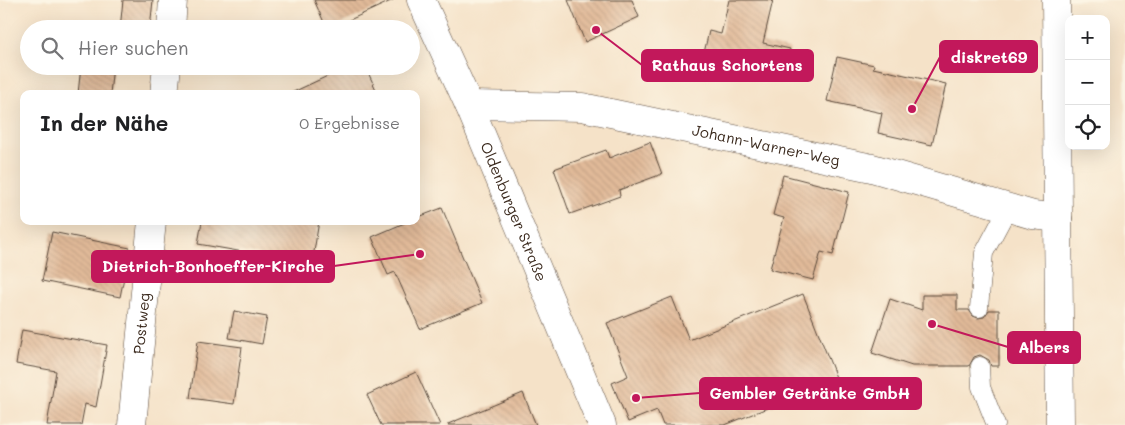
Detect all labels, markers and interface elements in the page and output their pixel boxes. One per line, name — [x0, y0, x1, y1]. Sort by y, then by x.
map controls — [1065, 15, 1110, 150]
button: + — [1065, 15, 1110, 60]
search box — [20, 20, 420, 75]
icon: search — [38, 34, 66, 62]
text: Hier suchen — [78, 35, 189, 60]
callout: diskret69 — [940, 41, 1037, 72]
text: diskret69 — [951, 46, 1028, 67]
callout: Rathaus Schortens — [642, 50, 813, 81]
text: Rathaus Schortens — [652, 54, 802, 75]
button: − — [1065, 60, 1110, 105]
button: locate — [1065, 105, 1110, 150]
text: In der Nähe — [40, 109, 168, 136]
text: 0 Ergebnisse — [299, 112, 400, 133]
street label: Johann-Warner-Weg — [690, 119, 842, 170]
street label: Oldenburger Straße — [476, 139, 552, 284]
callout: Dietrich-Bonhoeffer-Kirche — [92, 251, 334, 282]
text: Dietrich-Bonhoeffer-Kirche — [102, 255, 324, 276]
street label: Postweg — [128, 291, 154, 355]
callout: Albers — [1008, 332, 1080, 363]
text: Albers — [1018, 336, 1070, 357]
callout: Gembler Getränke GmbH — [700, 378, 921, 409]
text: Gembler Getränke GmbH — [710, 382, 911, 403]

